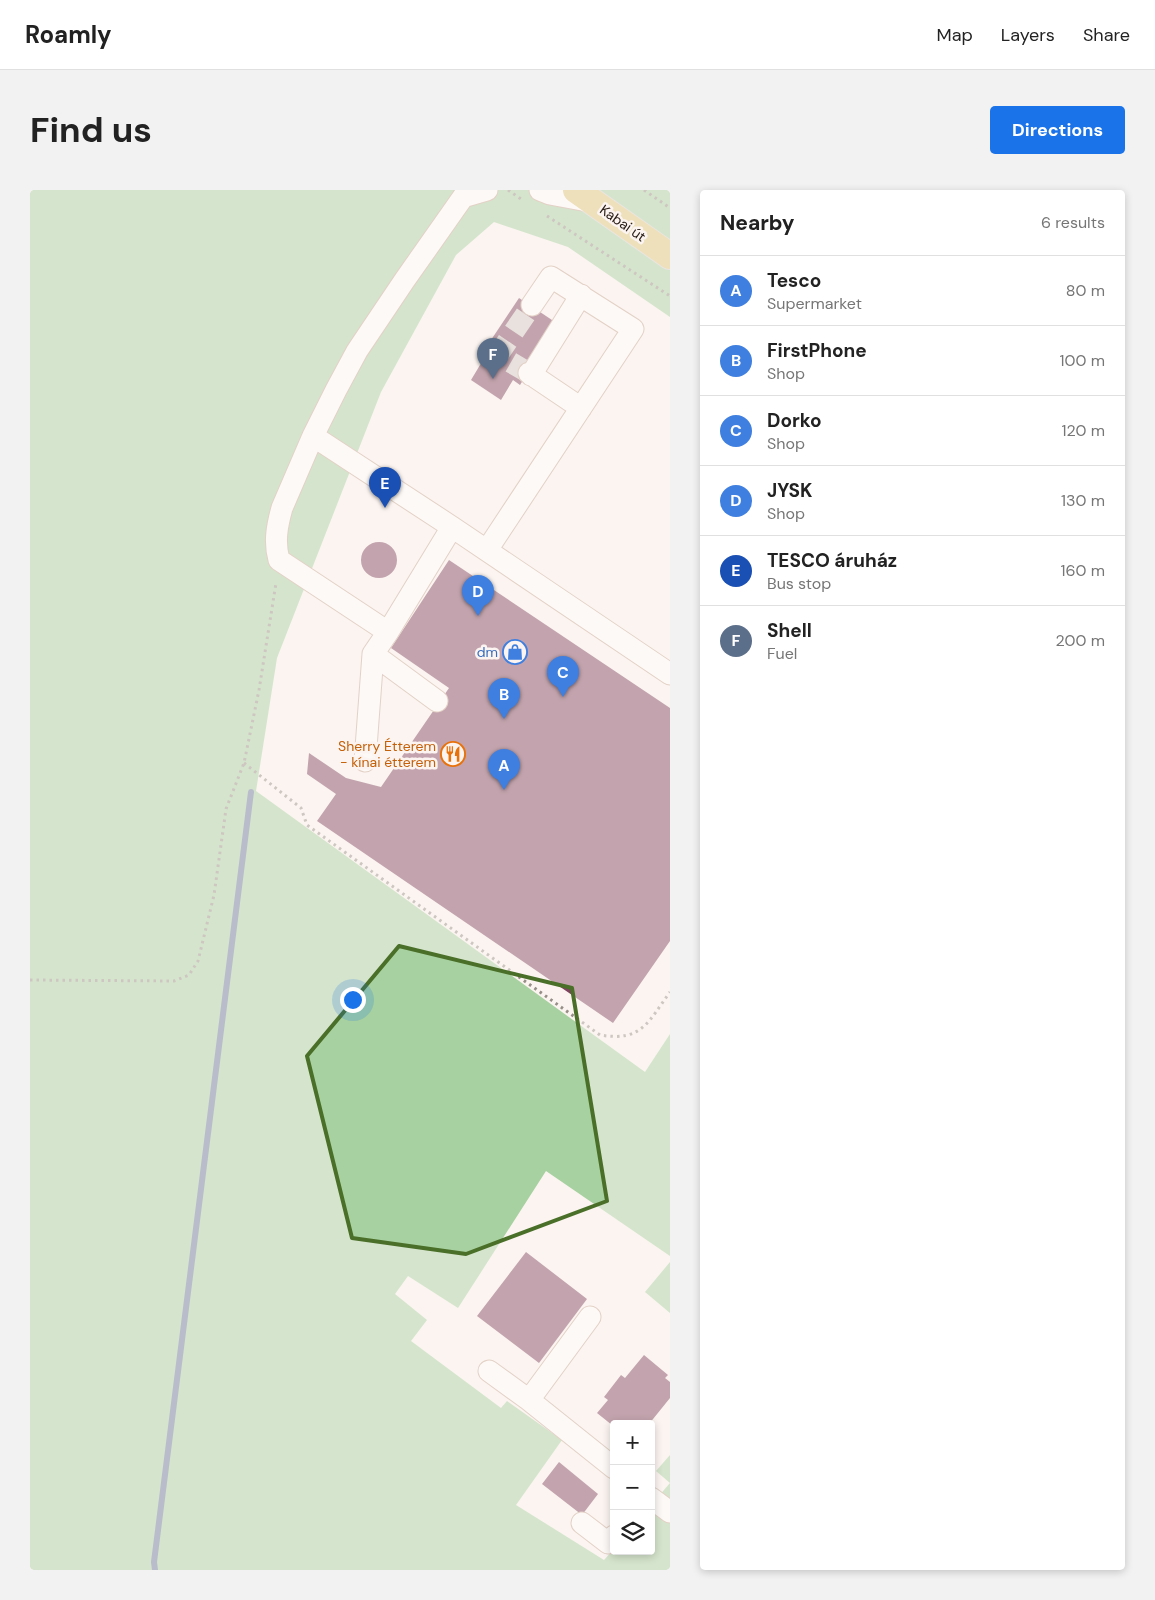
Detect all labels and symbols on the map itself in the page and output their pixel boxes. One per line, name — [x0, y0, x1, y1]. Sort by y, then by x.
street label: Kabai út — [596, 201, 650, 245]
pin: F — [477, 338, 509, 379]
pin: E — [369, 467, 401, 508]
pin: D — [462, 575, 494, 616]
shop icon: dm — [502, 639, 528, 665]
place label: dm — [477, 643, 498, 661]
pin: C — [547, 656, 579, 697]
pin: B — [488, 678, 520, 719]
place label: Sherry Étterem - kínai étterem — [338, 737, 436, 771]
restaurant icon: Sherry Étterem - kínai étterem — [440, 741, 466, 767]
pin: A — [488, 749, 520, 790]
your location — [340, 987, 366, 1013]

